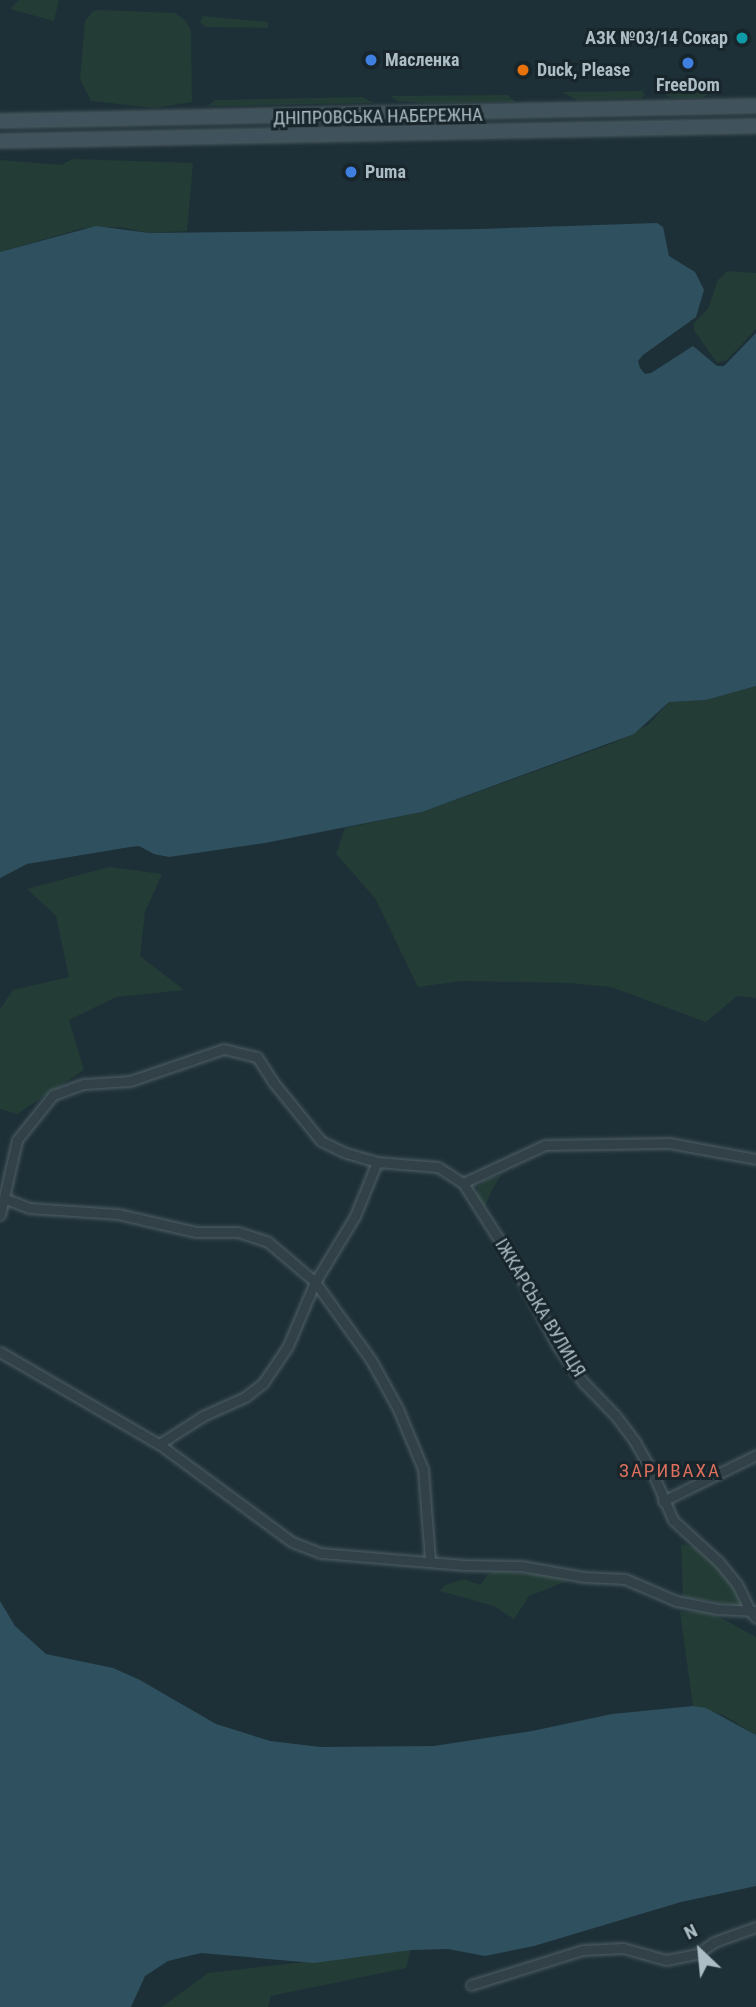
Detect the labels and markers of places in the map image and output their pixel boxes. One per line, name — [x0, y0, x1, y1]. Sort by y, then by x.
place label: АЗК №03/14 Сокар — [585, 27, 728, 49]
marker: АЗК №03/14 Сокар — [734, 30, 750, 46]
place label: Масленка — [385, 49, 460, 71]
marker: Масленка — [363, 52, 379, 68]
marker: FreeDom — [680, 55, 696, 71]
place label: Duck, Please — [537, 59, 630, 81]
marker: Duck, Please — [515, 62, 531, 78]
place label: FreeDom — [656, 74, 720, 96]
place label: Puma — [365, 161, 406, 183]
marker: Puma — [343, 164, 359, 180]

